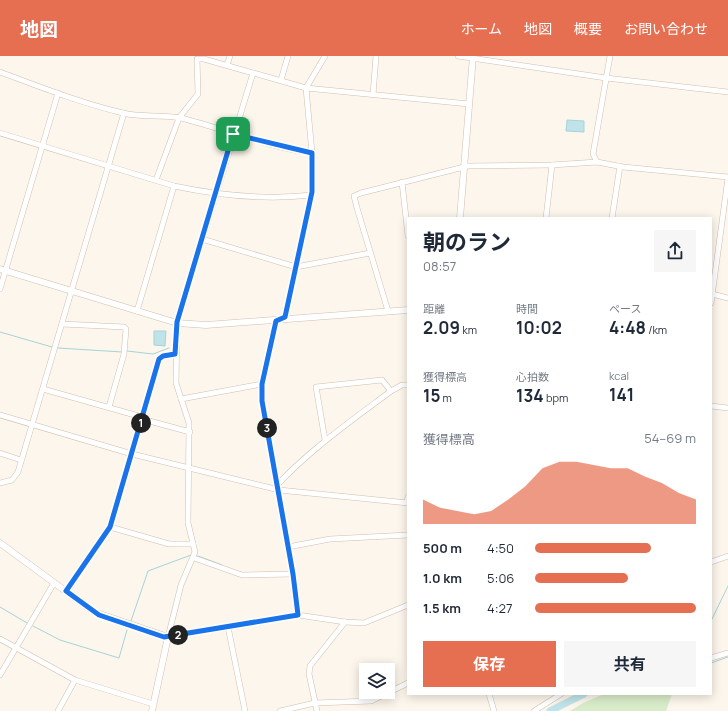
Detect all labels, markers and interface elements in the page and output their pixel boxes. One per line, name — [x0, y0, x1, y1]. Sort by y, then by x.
text: 地図 — [20, 16, 58, 42]
text: ホーム — [460, 19, 502, 38]
text: 地図 — [524, 19, 552, 38]
text: 概要 — [574, 19, 602, 38]
text: お問い合わせ — [624, 19, 708, 38]
pin — [216, 117, 250, 151]
icon: arrive — [222, 123, 244, 145]
text: 朝のラン — [423, 227, 511, 257]
button: share — [654, 230, 696, 272]
text: 08:57 — [423, 257, 456, 275]
text: 距離 — [423, 301, 445, 316]
text: 時間 — [516, 301, 538, 316]
text: ペース — [609, 301, 641, 316]
text: 2.09 — [423, 316, 460, 339]
text: 10:02 — [516, 316, 562, 339]
text: 4:48 — [609, 316, 646, 339]
text: km — [460, 322, 477, 337]
text: /km — [646, 322, 667, 337]
text: kcal — [609, 368, 629, 383]
text: 獲得標高 — [423, 369, 467, 384]
text: 心拍数 — [516, 369, 549, 384]
text: 141 — [609, 383, 634, 406]
text: 15 — [423, 384, 440, 407]
text: 134 — [516, 384, 544, 407]
text: m — [440, 390, 452, 405]
text: bpm — [544, 390, 568, 405]
pin: 1 — [131, 413, 151, 433]
text: 1 — [139, 415, 143, 430]
pin: 3 — [257, 418, 277, 438]
text: 3 — [264, 420, 270, 435]
text: 54–69 m — [644, 429, 696, 447]
text: 獲得標高 — [423, 430, 475, 448]
text: 500 m — [423, 539, 462, 557]
text: 4:50 — [487, 539, 514, 557]
text: 1.0 km — [423, 569, 462, 587]
text: 5:06 — [487, 569, 514, 587]
text: 1.5 km — [423, 599, 461, 617]
text: 4:27 — [487, 599, 513, 617]
pin: 2 — [168, 625, 188, 645]
text: 2 — [175, 627, 181, 642]
button: 保存 — [423, 641, 556, 687]
button: 共有 — [564, 641, 696, 687]
map controls — [359, 663, 395, 699]
button: layers — [359, 663, 395, 699]

